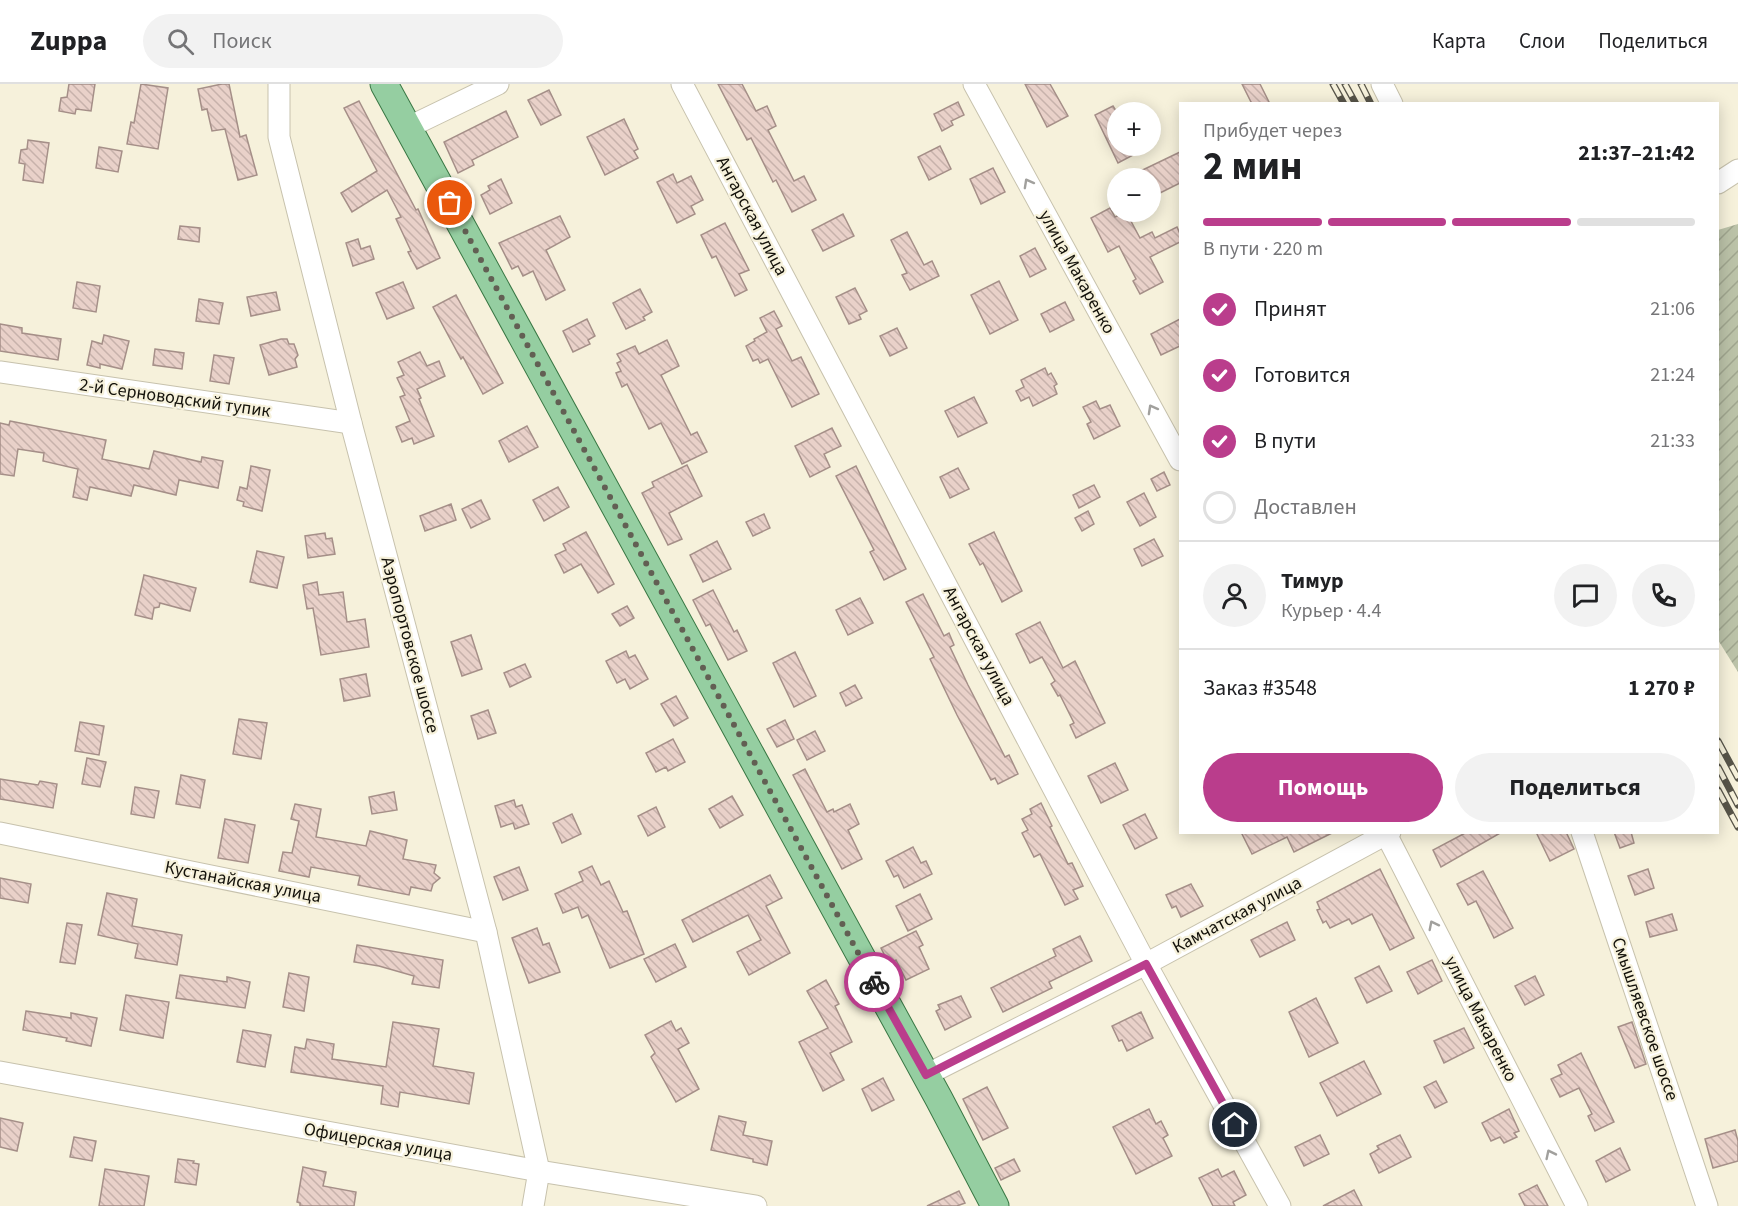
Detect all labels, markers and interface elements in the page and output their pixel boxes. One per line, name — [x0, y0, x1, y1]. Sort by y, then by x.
search box — [143, 14, 563, 68]
text: Zuppa — [30, 21, 107, 61]
icon: search — [164, 25, 197, 58]
text: Поиск — [212, 25, 272, 57]
text: Карта — [1432, 26, 1486, 56]
text: Слои — [1519, 26, 1565, 56]
text: Поделиться — [1598, 26, 1708, 56]
map controls — [1107, 102, 1161, 222]
button: + — [1107, 102, 1161, 156]
text: Прибудет через — [1203, 117, 1342, 145]
text: 21:37–21:42 — [1578, 137, 1695, 169]
text: 2 мин — [1203, 139, 1303, 195]
street label: Ангарская улица — [710, 152, 794, 280]
button: − — [1107, 168, 1161, 222]
pin — [424, 177, 475, 228]
one-way arrow — [1024, 179, 1035, 189]
icon: bag — [433, 186, 466, 219]
street label: улица Макаренко — [1033, 206, 1121, 338]
text: В пути · 220 m — [1203, 235, 1323, 263]
icon: check — [1203, 293, 1236, 326]
text: Принят — [1254, 293, 1327, 325]
text: 21:06 — [1650, 295, 1695, 323]
icon: check — [1203, 359, 1236, 392]
text: Готовится — [1254, 359, 1351, 391]
text: 21:24 — [1650, 361, 1695, 389]
street label: 2-й Серноводский тупик — [78, 372, 272, 424]
one-way arrow — [1148, 405, 1159, 415]
icon: check — [1203, 425, 1236, 458]
text: В пути — [1254, 425, 1316, 457]
text: 21:33 — [1650, 427, 1695, 455]
text: Доставлен — [1254, 491, 1357, 523]
street label: Аэропортовское шоссе — [374, 554, 446, 736]
button: person — [1203, 564, 1266, 627]
button: chat — [1554, 564, 1617, 627]
button: phone — [1632, 564, 1695, 627]
text: Тимур — [1281, 565, 1344, 597]
street label: Ангарская улица — [937, 582, 1021, 710]
text: Курьер · 4.4 — [1281, 597, 1381, 625]
text: Заказ #3548 — [1203, 672, 1317, 704]
text: 1 270 ₽ — [1628, 672, 1695, 704]
button: Помощь — [1203, 753, 1443, 822]
button: Поделиться — [1455, 753, 1695, 822]
street label: Кустанайская улица — [163, 855, 323, 909]
street label: Камчатская улица — [1168, 870, 1306, 960]
one-way arrow — [1428, 920, 1440, 931]
street label: Смышляевское шоссе — [1605, 934, 1685, 1104]
courier — [844, 952, 904, 1012]
street label: улица Макаренко — [1439, 952, 1523, 1086]
icon: bike — [858, 966, 891, 999]
pin — [1209, 1099, 1260, 1150]
icon: home — [1218, 1108, 1251, 1141]
street label: Офицерская улица — [302, 1117, 454, 1167]
one-way arrow — [1546, 1150, 1557, 1161]

